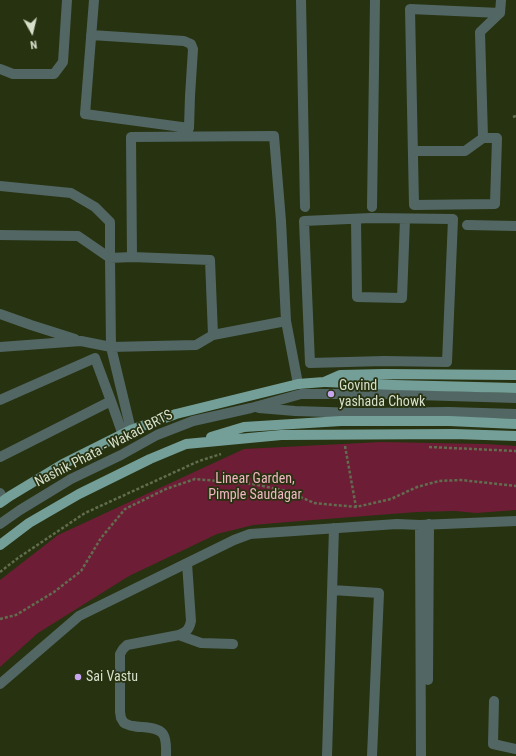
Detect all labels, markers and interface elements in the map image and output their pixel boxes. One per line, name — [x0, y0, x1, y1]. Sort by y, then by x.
north arrow — [12, 12, 52, 52]
text: N — [29, 37, 38, 51]
place label: Govind yashada Chowk — [339, 378, 425, 410]
marker: Govind yashada Chowk — [326, 389, 336, 399]
street label: Nashik Phata - Wakad BRTS — [32, 407, 176, 491]
park label: Linear Garden, Pimple Saudagar — [208, 471, 302, 504]
place label: Sai Vastu — [86, 669, 138, 685]
marker: Sai Vastu — [73, 672, 83, 682]

